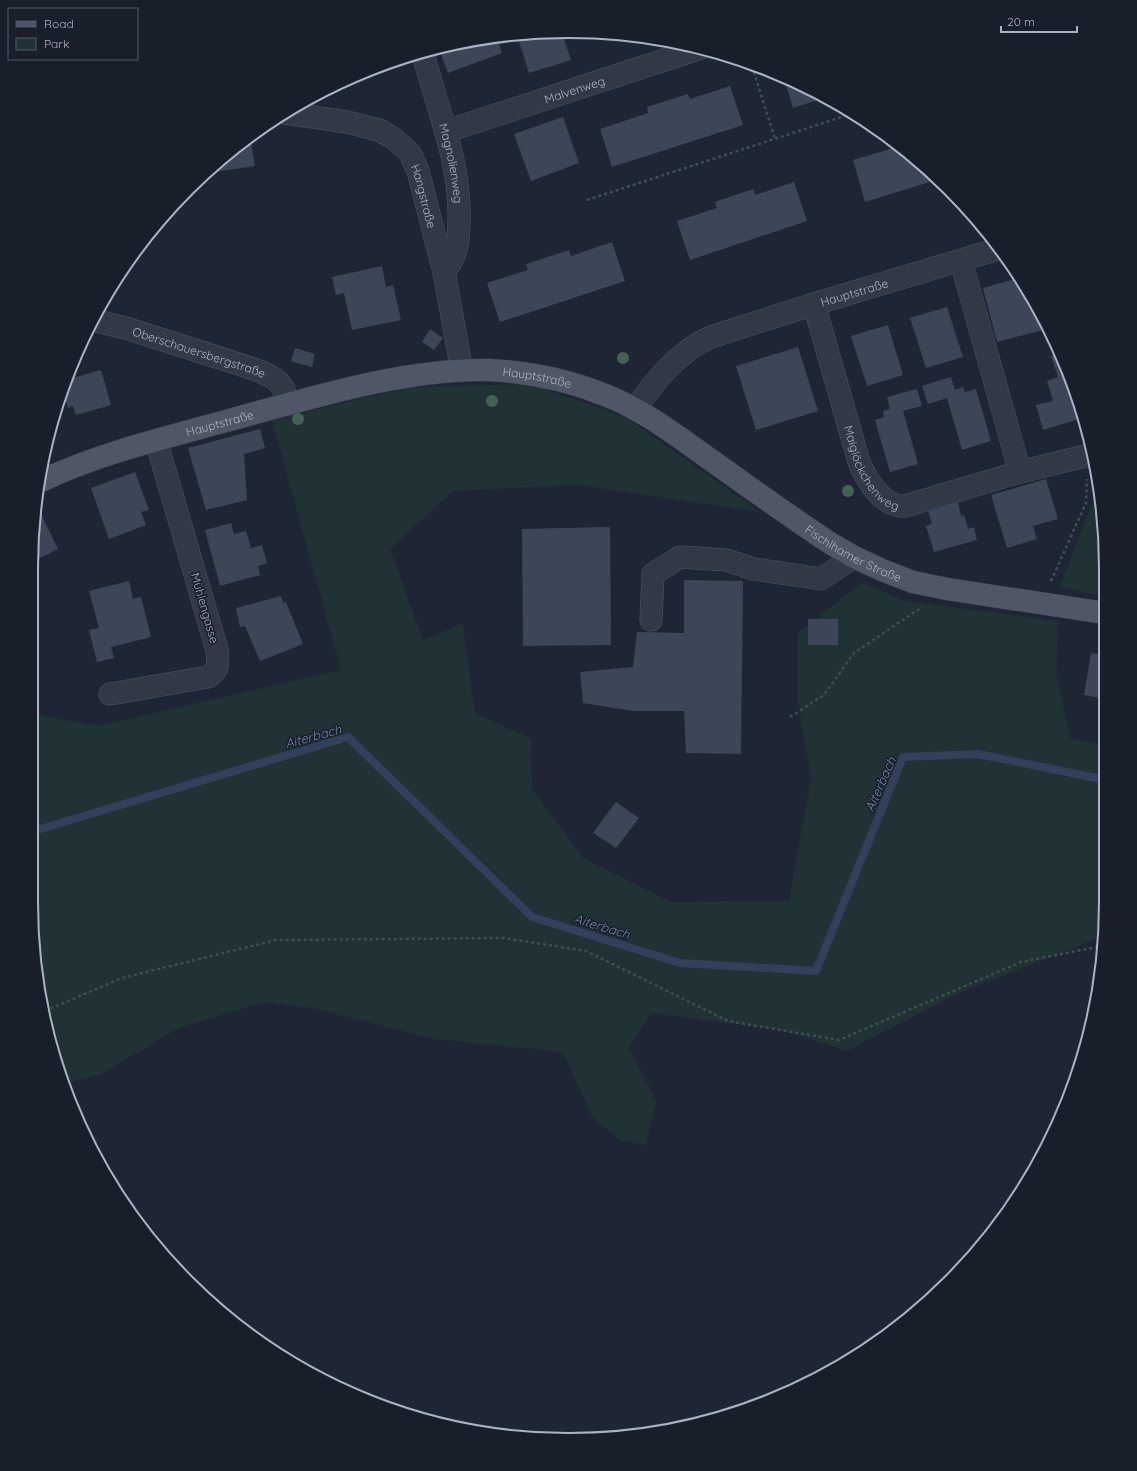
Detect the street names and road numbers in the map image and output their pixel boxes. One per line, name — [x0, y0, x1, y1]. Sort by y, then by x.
street label: Malvenweg — [542, 72, 607, 106]
street label: Magnolienweg — [436, 121, 466, 204]
street label: Hangstraße — [408, 162, 440, 230]
street label: Hauptstraße — [819, 275, 890, 309]
street label: Oberschauersbergstraße — [131, 323, 269, 381]
street label: Hauptstraße — [502, 363, 573, 391]
street label: Hauptstraße — [184, 406, 255, 439]
street label: Maiglöckchenweg — [841, 423, 901, 513]
street label: Fischlhamer Straße — [802, 521, 904, 585]
street label: Mühlengasse — [188, 571, 222, 645]

